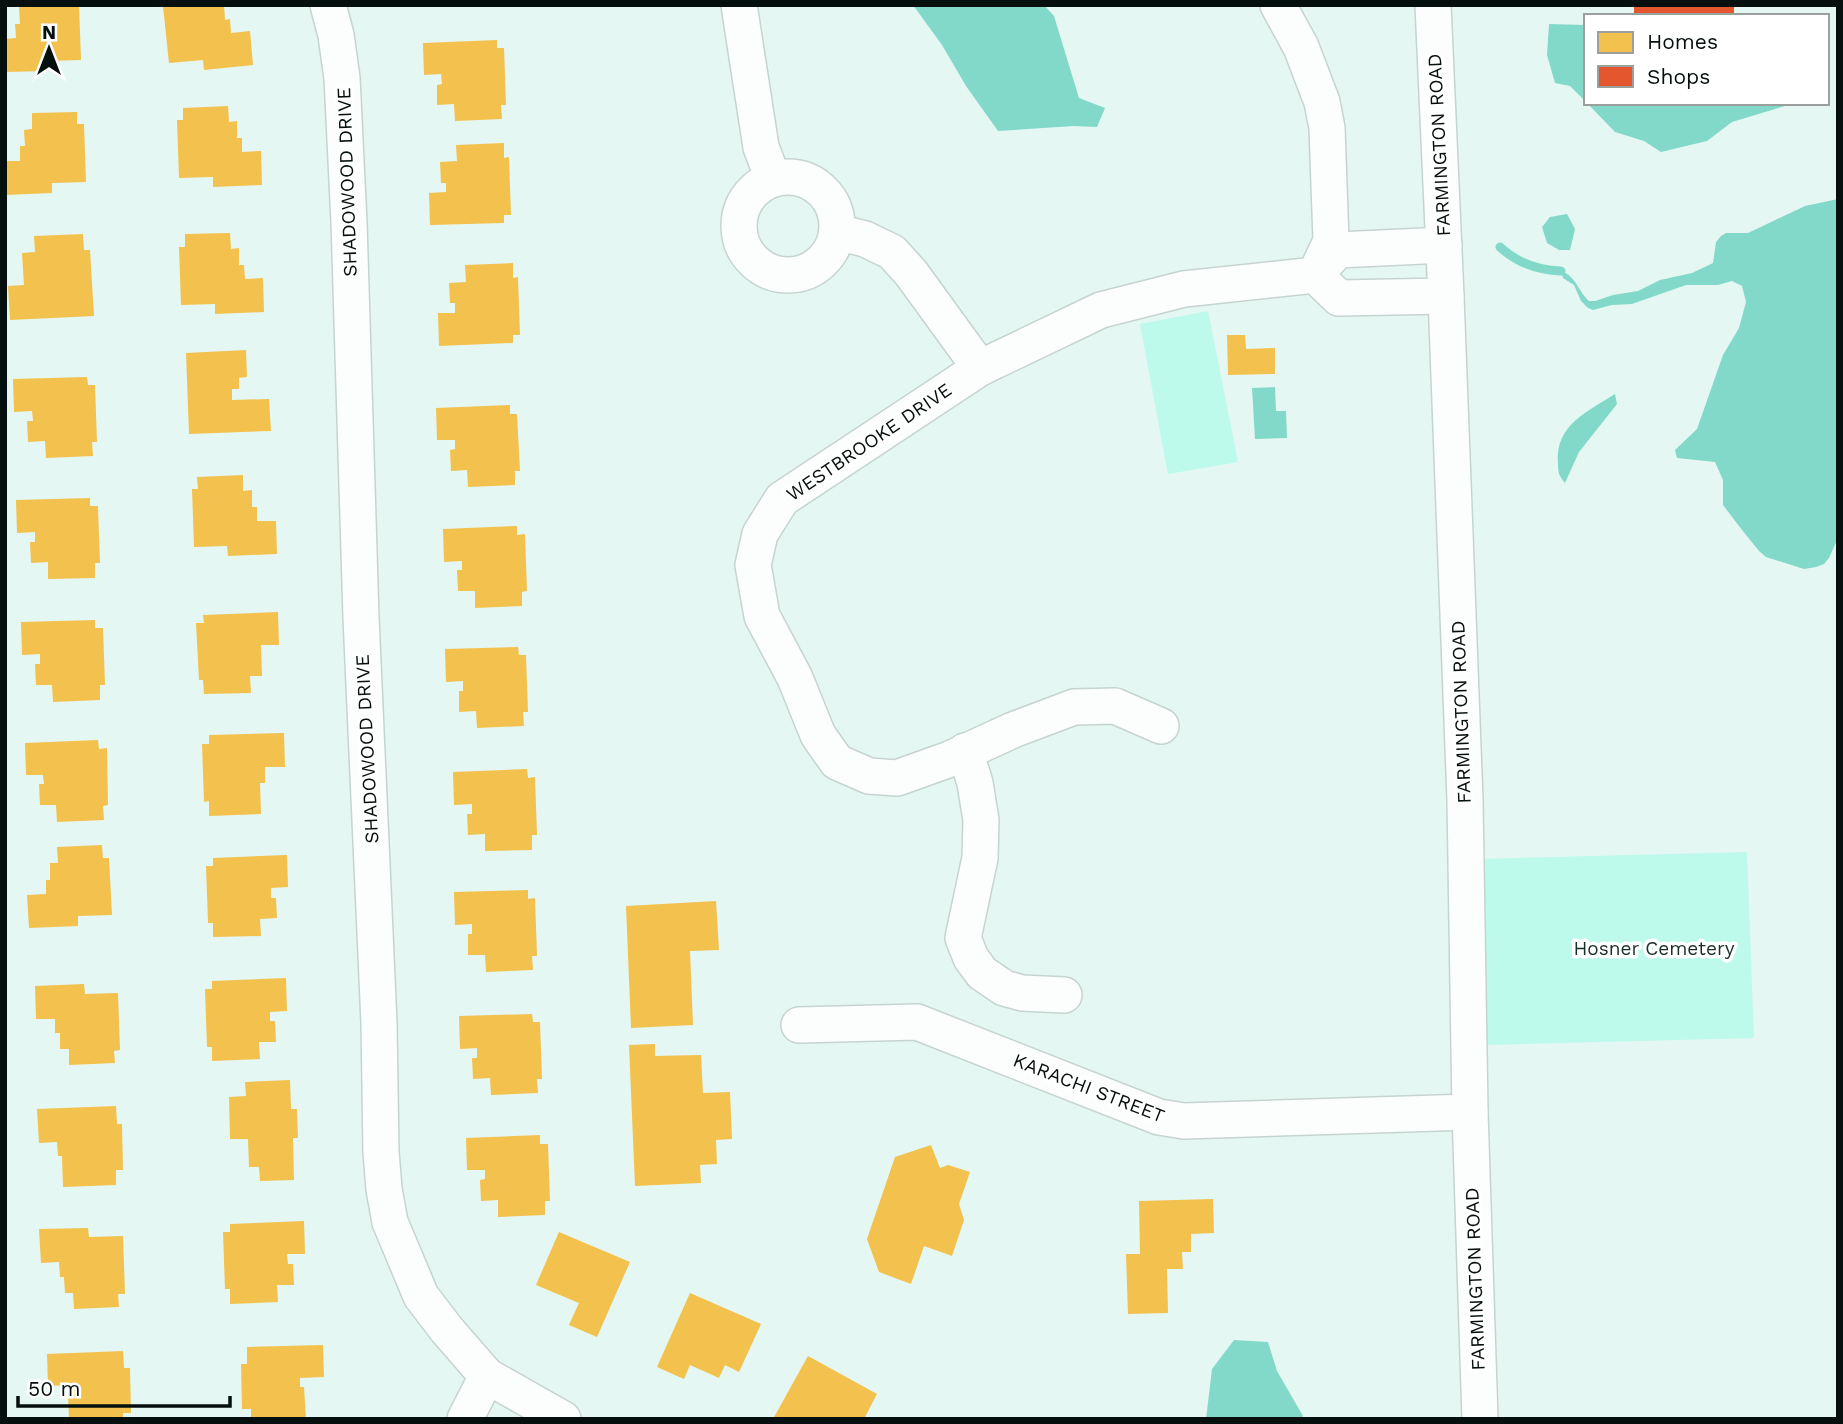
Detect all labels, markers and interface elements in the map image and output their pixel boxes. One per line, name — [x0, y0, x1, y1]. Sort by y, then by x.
north arrow — [14, 14, 84, 84]
legend — [1584, 14, 1829, 105]
text: N — [42, 21, 56, 44]
text: Homes — [1647, 29, 1718, 54]
street label: FARMINGTON ROAD — [1423, 53, 1455, 237]
text: Shops — [1647, 64, 1710, 89]
street label: SHADOWOOD DRIVE — [332, 87, 362, 277]
street label: WESTBROOKE DRIVE — [782, 378, 956, 506]
street label: FARMINGTON ROAD — [1446, 620, 1476, 804]
street label: SHADOWOOD DRIVE — [351, 654, 383, 844]
park label: Hosner Cemetery — [1574, 937, 1735, 960]
street label: KARACHI STREET — [1010, 1049, 1168, 1127]
street label: FARMINGTON ROAD — [1460, 1187, 1490, 1371]
scale bar — [18, 1364, 229, 1408]
text: 50 m — [28, 1376, 80, 1401]

